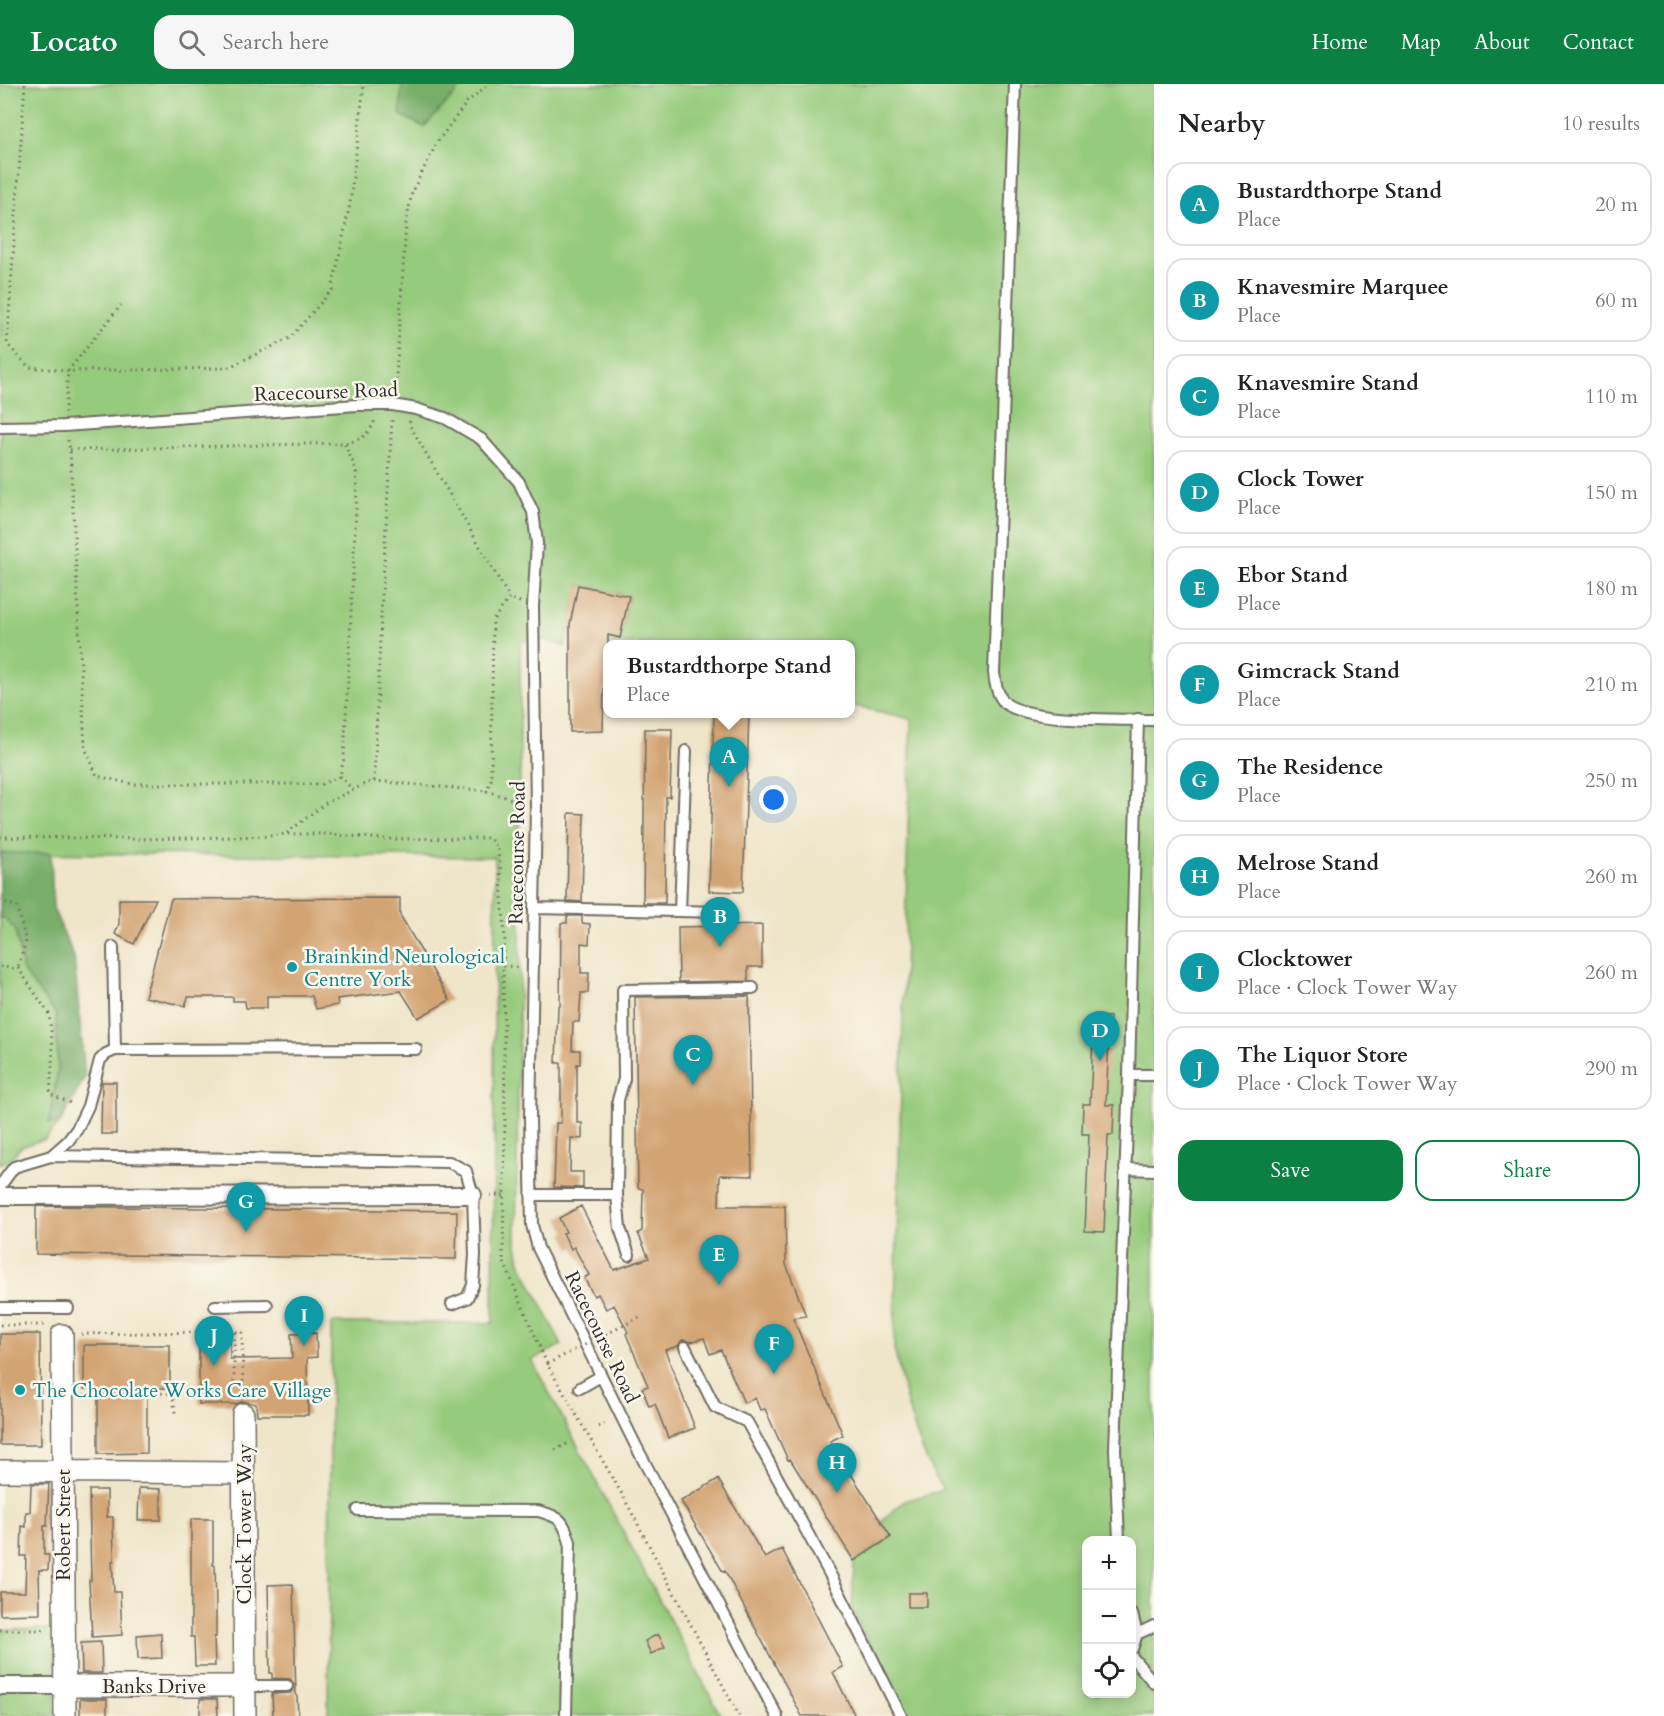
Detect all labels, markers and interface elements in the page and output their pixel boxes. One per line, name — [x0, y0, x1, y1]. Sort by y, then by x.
search box — [154, 15, 574, 69]
text: Locato — [30, 23, 118, 61]
icon: search — [175, 26, 208, 59]
text: Search here — [223, 27, 329, 57]
text: Home — [1312, 28, 1368, 57]
text: Map — [1401, 28, 1441, 57]
text: About — [1474, 28, 1530, 57]
text: Contact — [1563, 28, 1634, 57]
text: Nearby — [1178, 106, 1266, 141]
text: 10 results — [1562, 110, 1640, 137]
text: Bustardthorpe Stand — [1237, 176, 1442, 206]
text: A — [1192, 191, 1207, 218]
text: 20 m — [1595, 191, 1638, 218]
text: Place — [1237, 206, 1281, 233]
text: Knavesmire Marquee — [1237, 272, 1449, 302]
text: B — [1192, 287, 1207, 314]
text: 60 m — [1595, 287, 1638, 314]
text: Place — [1237, 302, 1281, 329]
text: Knavesmire Stand — [1237, 368, 1419, 398]
street label: Racecourse Road — [254, 376, 399, 408]
text: C — [1192, 383, 1207, 410]
text: 110 m — [1585, 383, 1638, 410]
text: Place — [1237, 398, 1281, 425]
text: Clock Tower — [1237, 464, 1364, 494]
text: D — [1191, 479, 1208, 506]
text: 150 m — [1585, 479, 1638, 506]
text: Place — [1237, 494, 1281, 521]
text: Ebor Stand — [1237, 560, 1348, 590]
text: E — [1193, 575, 1206, 602]
text: 180 m — [1585, 575, 1638, 602]
text: Place — [1237, 590, 1281, 617]
popup — [603, 640, 855, 718]
text: Bustardthorpe Stand — [626, 651, 832, 681]
text: Gimcrack Stand — [1237, 656, 1400, 686]
text: F — [1194, 671, 1205, 698]
text: 210 m — [1585, 671, 1638, 698]
text: Place — [626, 681, 670, 708]
text: Place — [1237, 686, 1281, 713]
pin: A — [710, 738, 748, 787]
text: The Residence — [1237, 752, 1383, 782]
text: G — [1191, 767, 1208, 794]
text: 250 m — [1585, 767, 1638, 794]
street label: Racecourse Road — [502, 780, 532, 925]
text: Place — [1237, 782, 1281, 809]
your location — [759, 785, 788, 814]
text: Melrose Stand — [1237, 848, 1379, 878]
text: H — [1191, 863, 1208, 890]
text: 260 m — [1585, 863, 1638, 890]
text: Place — [1237, 878, 1281, 905]
pin: B — [700, 898, 740, 947]
place label: Brainkind Neurological Centre York — [304, 943, 505, 993]
text: Clocktower — [1237, 944, 1352, 974]
text: I — [1196, 959, 1203, 986]
text: 260 m — [1585, 959, 1638, 986]
marker: Brainkind Neurological Centre York — [285, 960, 299, 974]
text: Place · Clock Tower Way — [1237, 974, 1458, 1001]
pin: D — [1080, 1012, 1120, 1061]
pin: C — [674, 1036, 712, 1085]
text: The Liquor Store — [1237, 1040, 1408, 1070]
text: J — [1196, 1055, 1203, 1082]
text: 290 m — [1585, 1055, 1638, 1082]
text: Place · Clock Tower Way — [1237, 1070, 1458, 1097]
button: Save — [1178, 1140, 1403, 1201]
button: Share — [1415, 1140, 1640, 1201]
pin: G — [226, 1182, 266, 1232]
pin: E — [700, 1236, 738, 1285]
street label: Racecourse Road — [558, 1266, 646, 1408]
pin: I — [284, 1296, 324, 1346]
pin: J — [194, 1316, 234, 1366]
pin: F — [754, 1324, 794, 1374]
place label: The Chocolate Works Care Village — [32, 1377, 332, 1404]
marker: The Chocolate Works Care Village — [13, 1383, 27, 1397]
street label: Clock Tower Way — [231, 1443, 258, 1604]
pin: H — [818, 1444, 856, 1493]
street label: Robert Street — [50, 1469, 77, 1581]
map controls — [1082, 1536, 1136, 1698]
button: + — [1082, 1536, 1136, 1590]
button: − — [1082, 1590, 1136, 1644]
button: locate — [1082, 1644, 1136, 1698]
street label: Banks Drive — [102, 1673, 206, 1700]

